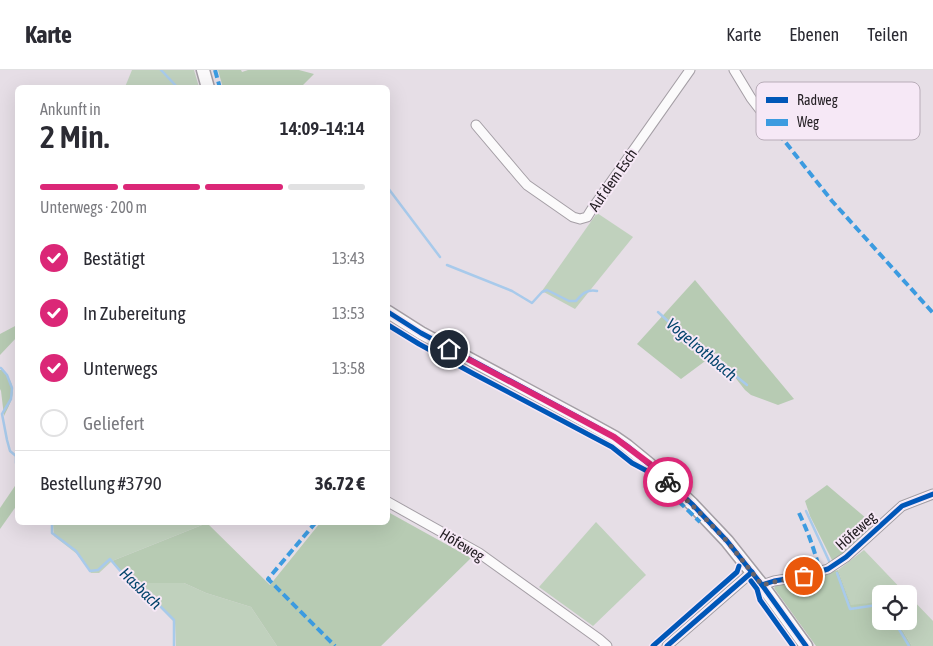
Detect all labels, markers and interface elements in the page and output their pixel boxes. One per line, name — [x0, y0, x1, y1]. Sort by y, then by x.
text: Karte — [25, 21, 72, 48]
text: Karte — [726, 24, 761, 45]
text: Ebenen — [789, 24, 839, 45]
text: Teilen — [867, 24, 908, 45]
legend — [756, 82, 920, 140]
text: Radweg — [797, 92, 838, 108]
text: Ankunft in — [40, 100, 101, 118]
text: Weg — [797, 114, 819, 130]
text: 14:09–14:14 — [280, 117, 365, 139]
text: 2 Min. — [40, 118, 109, 155]
street label: Auf dem Esch — [585, 145, 640, 214]
text: Unterwegs · 200 m — [40, 198, 147, 216]
icon: check — [40, 244, 68, 272]
text: Bestätigt — [83, 247, 145, 269]
text: 13:43 — [332, 249, 365, 267]
icon: check — [40, 299, 68, 327]
text: In Zubereitung — [83, 302, 186, 324]
text: 13:53 — [332, 304, 365, 322]
water label: Vogelrothbach — [662, 314, 741, 385]
pin — [428, 328, 470, 370]
icon: home — [435, 335, 463, 363]
icon: check — [40, 354, 68, 382]
text: Unterwegs — [83, 357, 158, 379]
text: 13:58 — [332, 359, 365, 377]
text: Geliefert — [83, 412, 144, 434]
courier — [643, 457, 693, 507]
icon: bike — [654, 468, 682, 496]
text: Bestellung #3790 — [40, 472, 162, 494]
text: 36.72 € — [315, 472, 365, 494]
street label: Höfeweg — [832, 508, 880, 553]
street label: Höfeweg — [437, 525, 488, 565]
pin — [783, 555, 825, 597]
icon: bag — [790, 562, 818, 590]
water label: Hasbach — [116, 564, 166, 612]
map controls — [872, 585, 917, 630]
button: locate — [872, 585, 917, 630]

